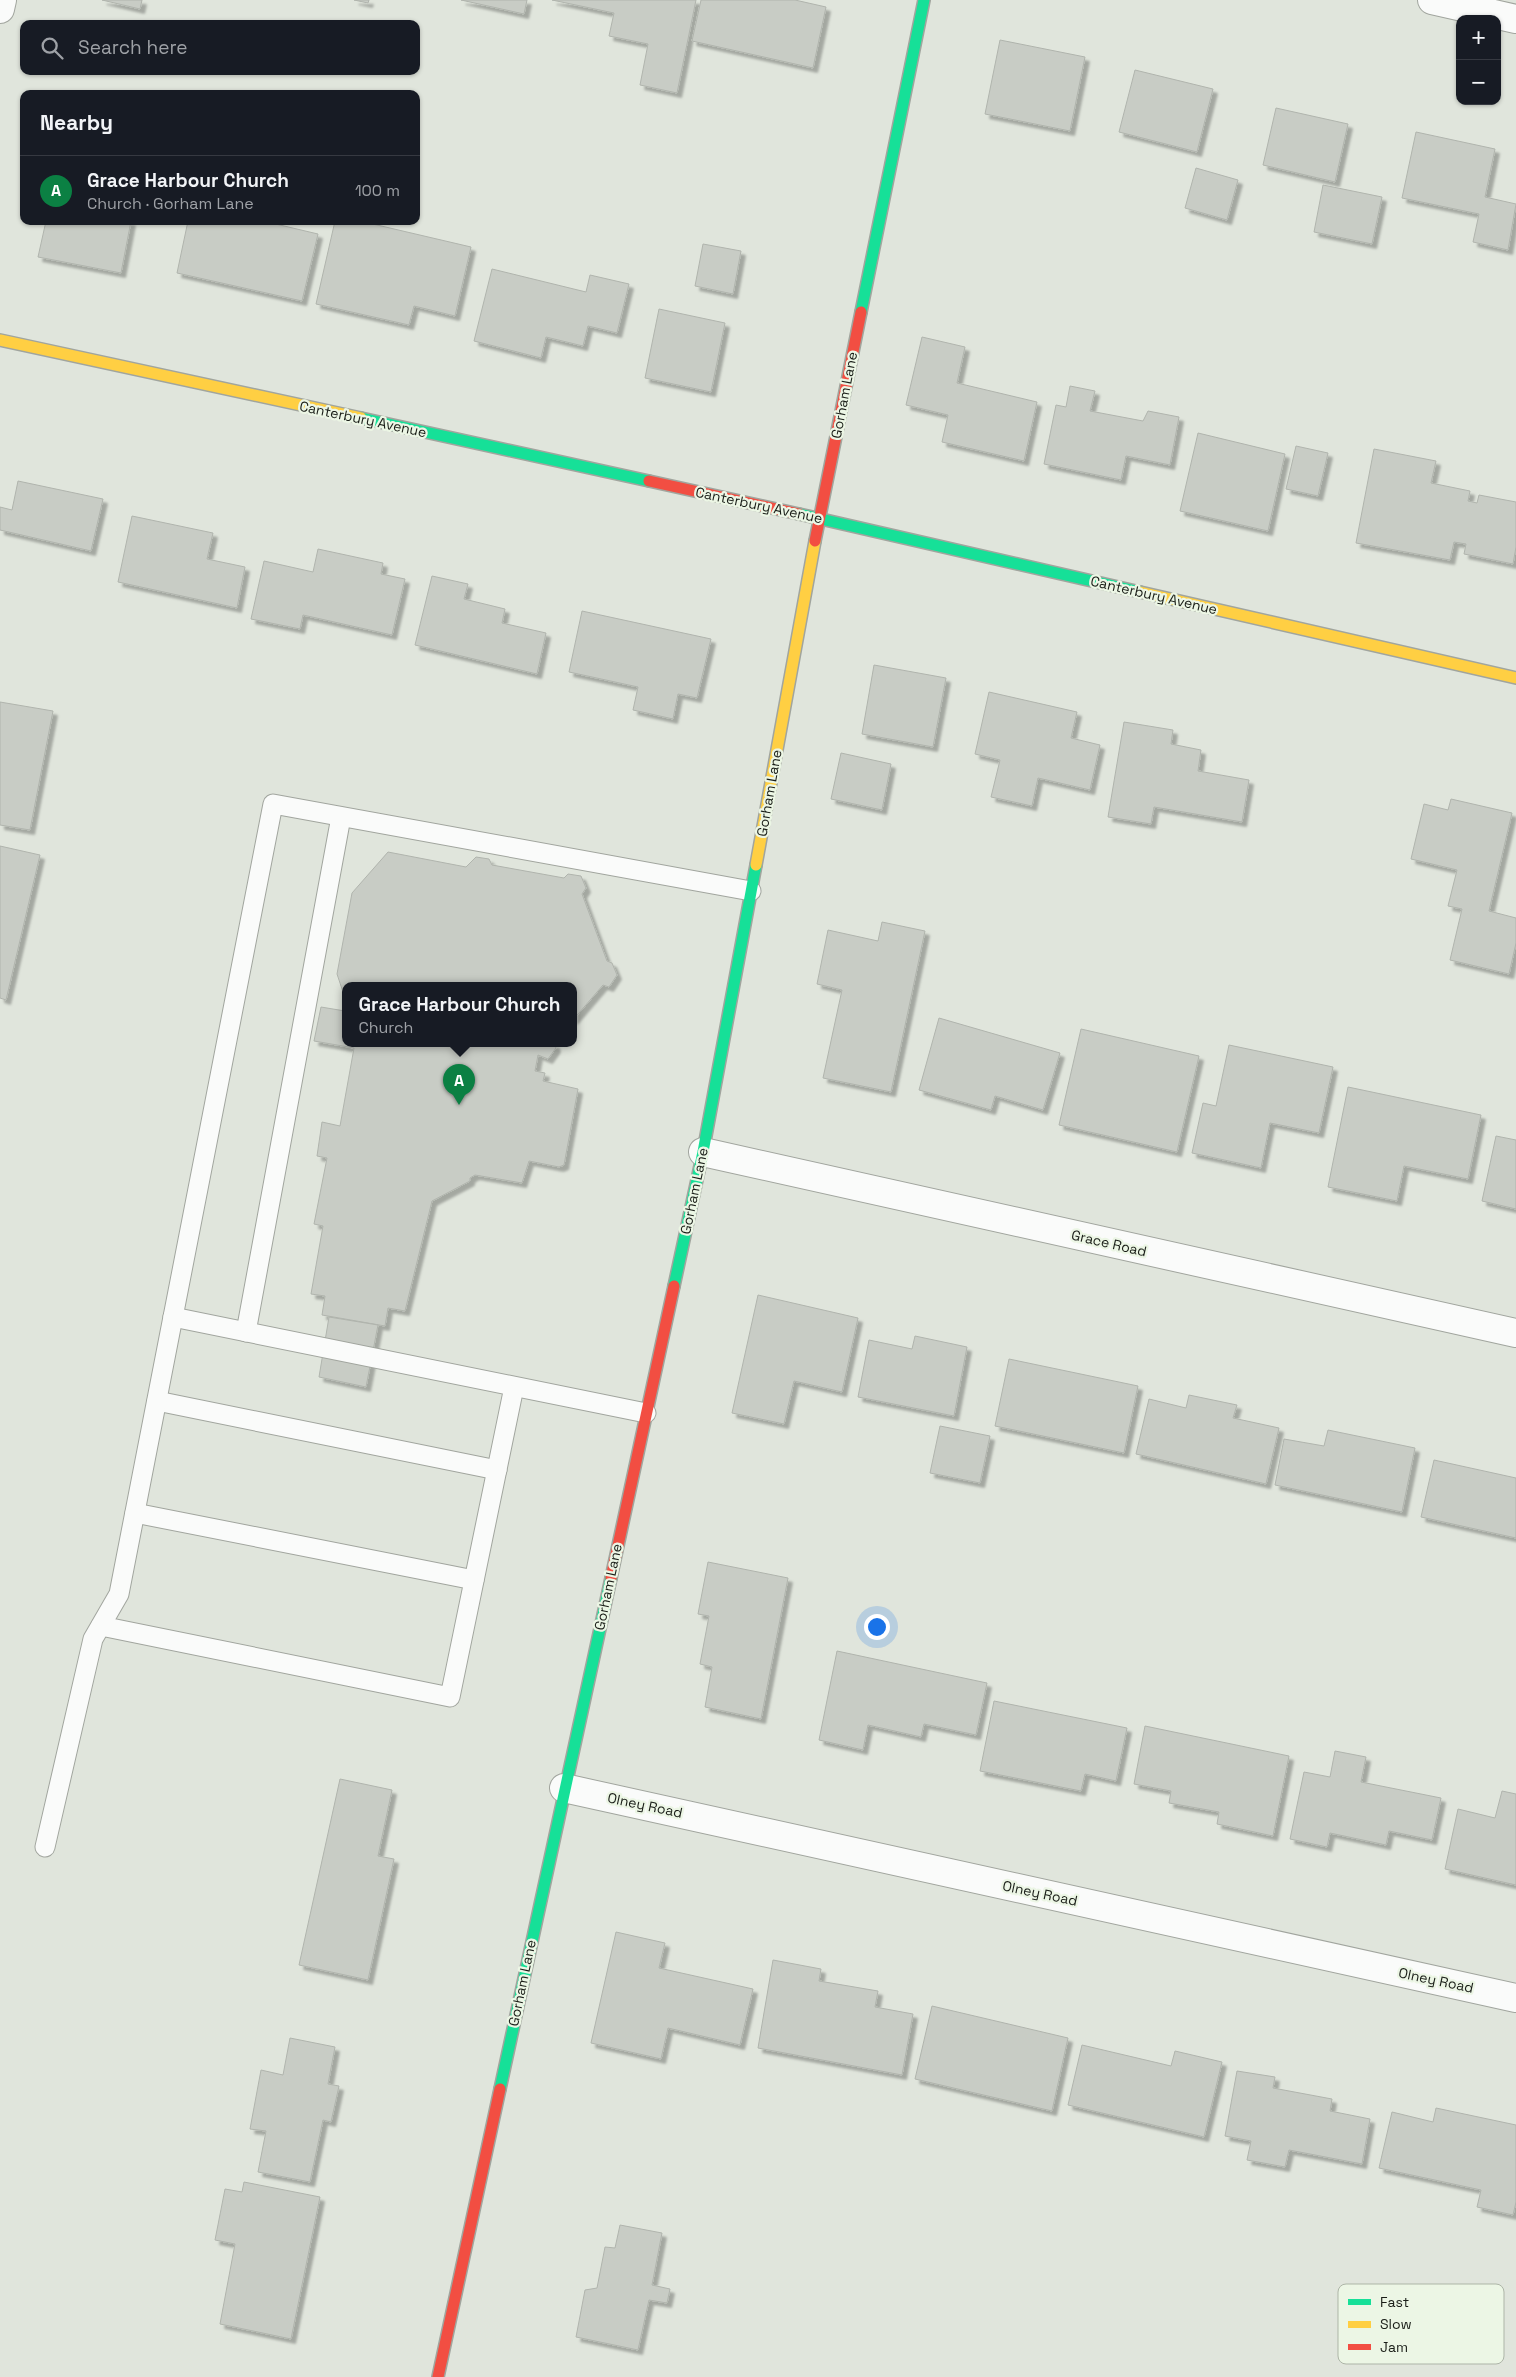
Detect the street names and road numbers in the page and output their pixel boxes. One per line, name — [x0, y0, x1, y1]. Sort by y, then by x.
street label: Gorham Lane — [827, 350, 861, 440]
street label: Canterbury Avenue — [298, 397, 428, 441]
street label: Canterbury Avenue — [694, 483, 824, 527]
street label: Canterbury Avenue — [1089, 572, 1219, 618]
street label: Gorham Lane — [752, 748, 786, 838]
street label: Gorham Lane — [676, 1146, 712, 1236]
street label: Grace Road — [1070, 1226, 1148, 1260]
street label: Gorham Lane — [590, 1542, 626, 1632]
street label: Olney Road — [606, 1788, 684, 1822]
street label: Olney Road — [1001, 1876, 1079, 1910]
street label: Gorham Lane — [504, 1938, 540, 2028]
street label: Olney Road — [1397, 1963, 1475, 1997]

